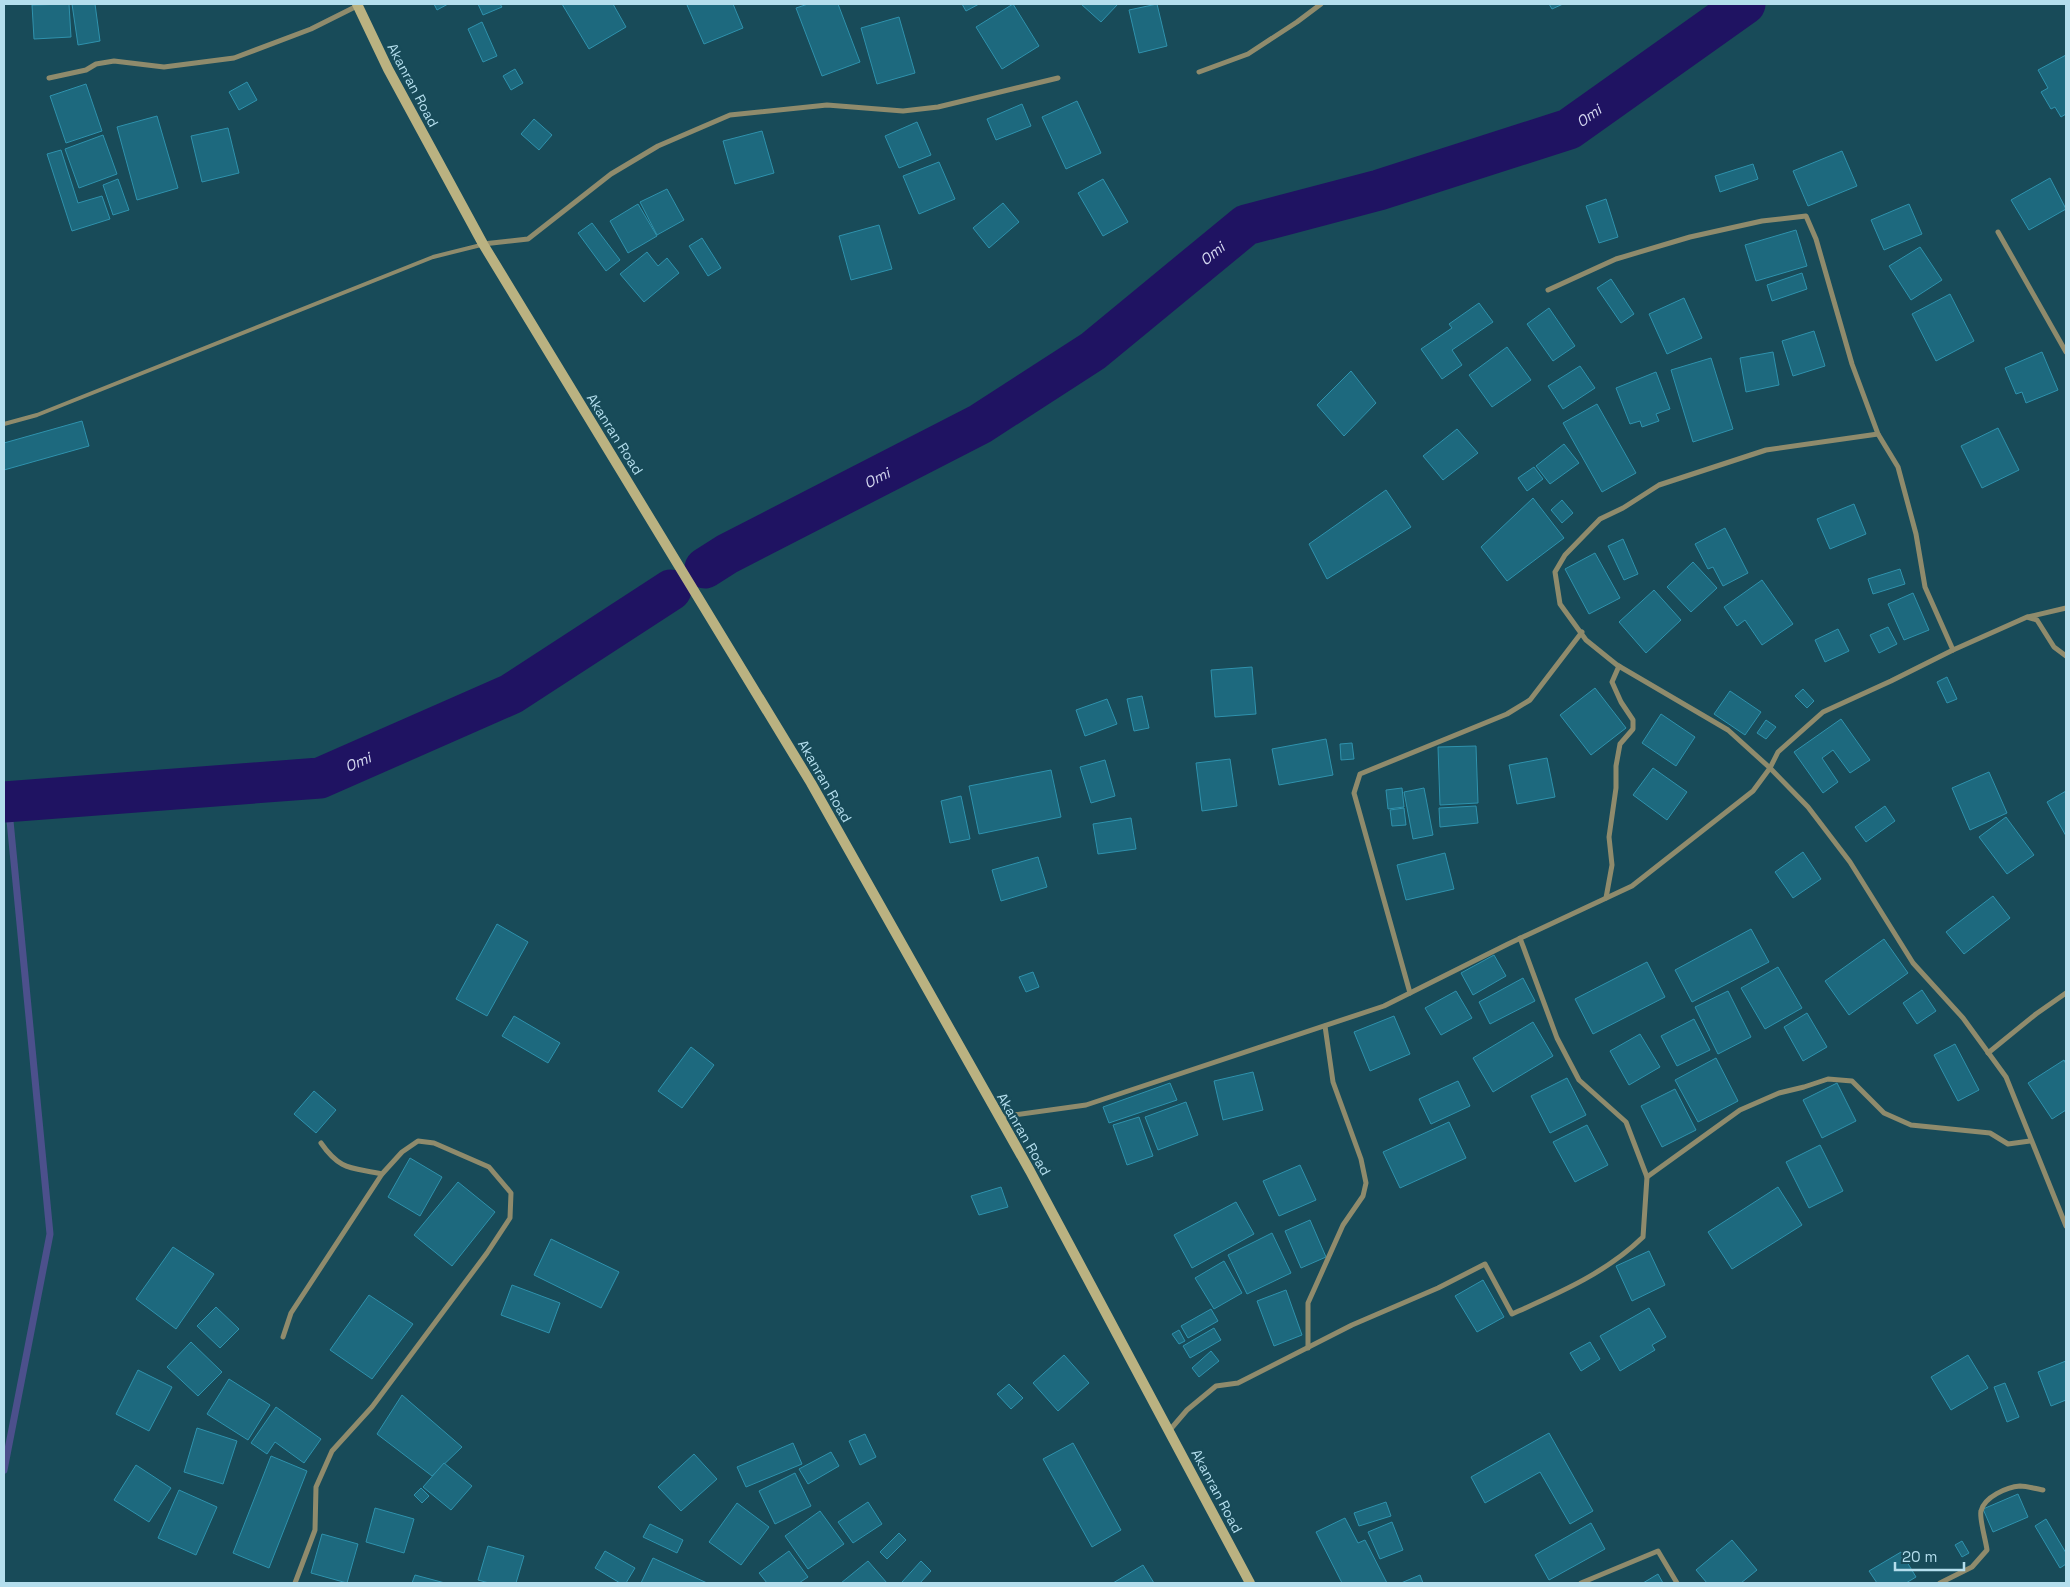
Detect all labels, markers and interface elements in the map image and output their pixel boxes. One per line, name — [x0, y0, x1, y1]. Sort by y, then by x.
street label: Akanran Road — [383, 40, 443, 130]
water label: Omi — [1572, 98, 1607, 131]
water label: Omi — [1196, 236, 1230, 269]
street label: Akanran Road — [583, 390, 647, 478]
water label: Omi — [860, 462, 895, 492]
street label: Akanran Road — [794, 736, 856, 826]
water label: Omi — [342, 746, 376, 776]
street label: Akanran Road — [993, 1089, 1055, 1179]
street label: Akanran Road — [1187, 1446, 1247, 1536]
scale bar — [1895, 1540, 1964, 1572]
text: 20 m — [1902, 1547, 1937, 1566]

